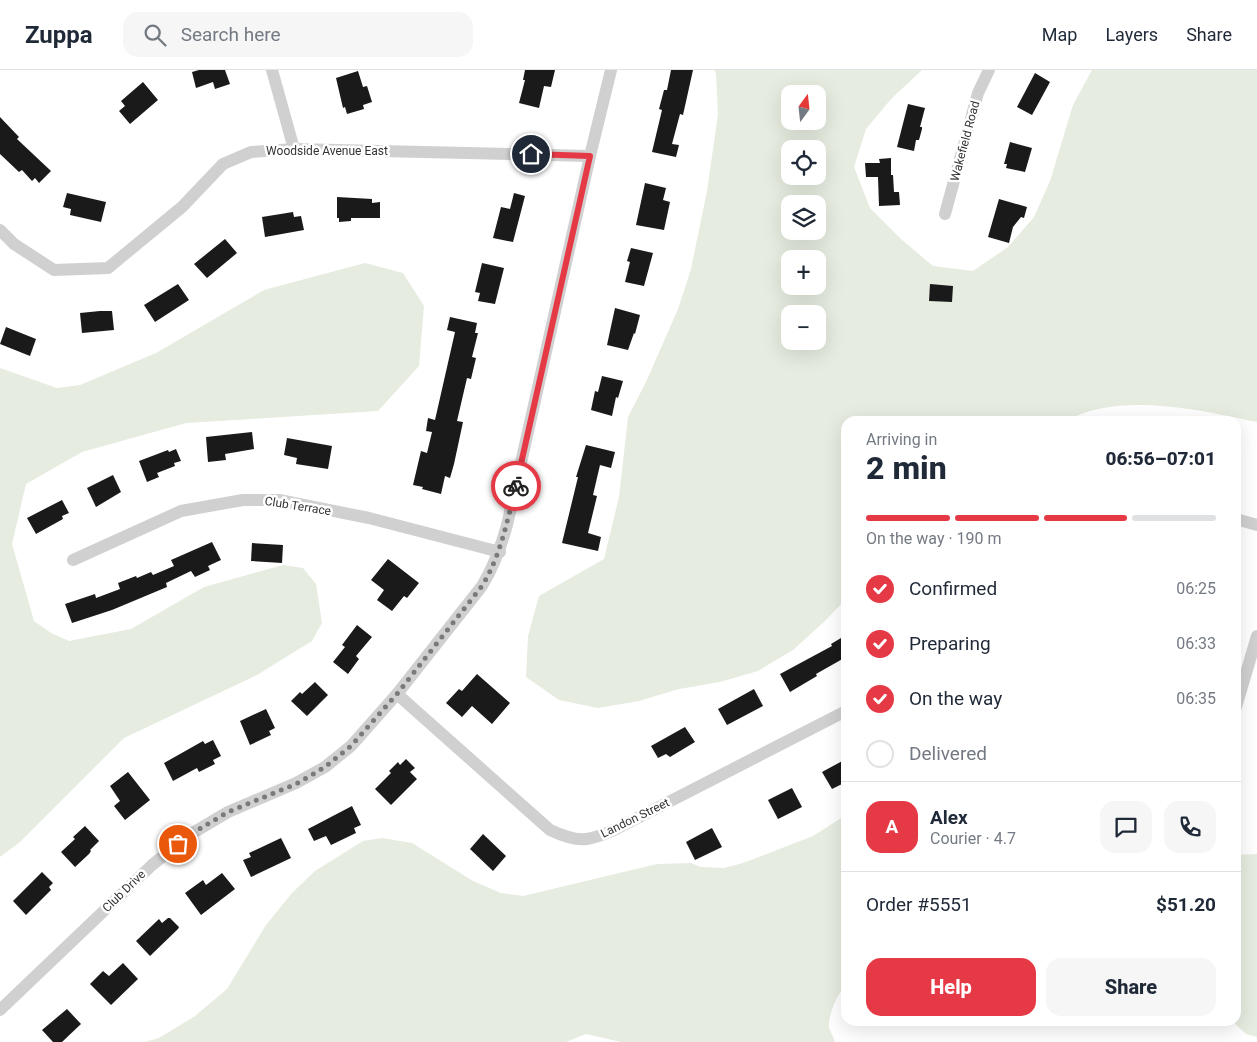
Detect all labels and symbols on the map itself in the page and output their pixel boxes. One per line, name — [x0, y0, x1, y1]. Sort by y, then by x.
north arrow — [781, 85, 826, 130]
street label: Wakefield Road — [948, 99, 982, 183]
pin — [510, 133, 552, 175]
street label: Woodside Avenue East — [266, 144, 388, 158]
courier — [491, 461, 541, 511]
street label: Club Terrace — [264, 494, 332, 518]
street label: Landon Street — [598, 795, 672, 841]
pin — [157, 823, 199, 865]
street label: Club Drive — [100, 867, 148, 915]

